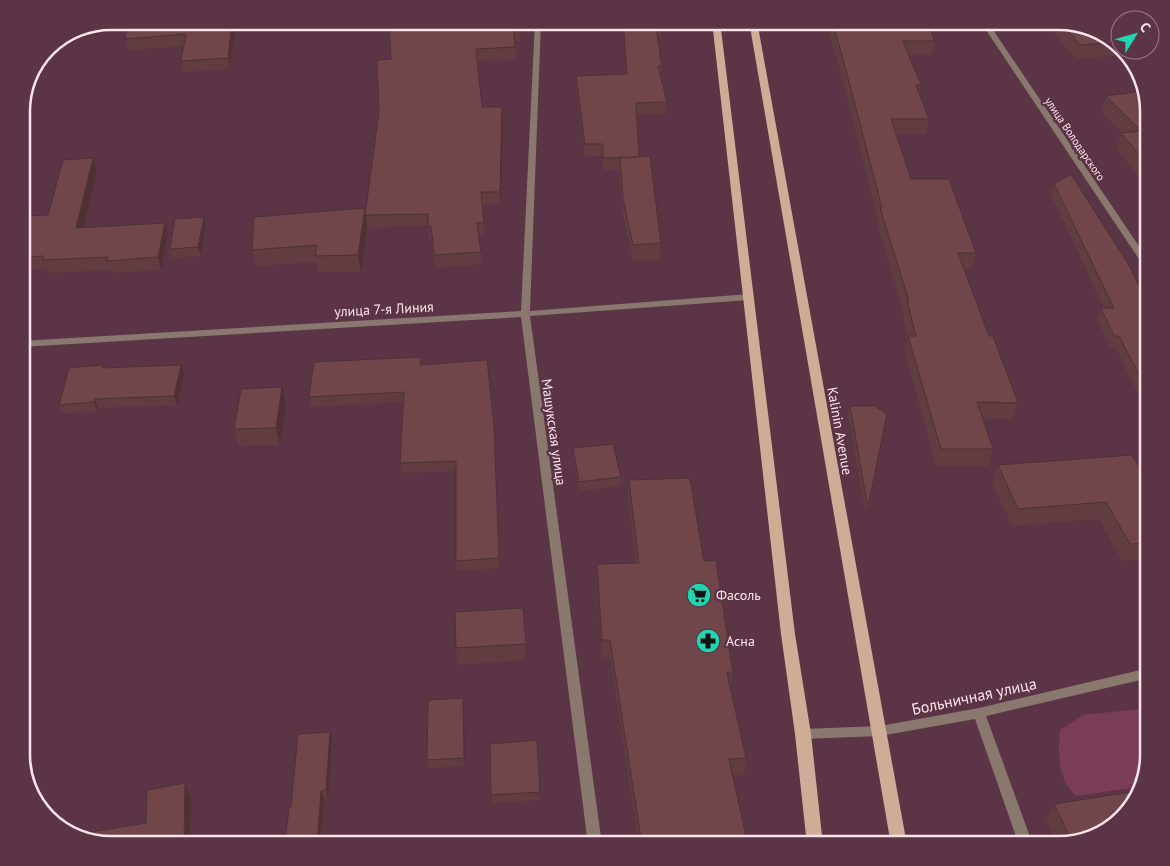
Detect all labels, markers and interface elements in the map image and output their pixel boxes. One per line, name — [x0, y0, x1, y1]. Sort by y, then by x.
north arrow — [1110, 10, 1160, 60]
text: С — [1136, 19, 1155, 36]
street label: улица Володарского — [1042, 95, 1108, 183]
street label: улица 7-я Линия — [334, 297, 434, 321]
street label: Машукская улица — [538, 378, 570, 486]
street label: Kalinin Avenue — [823, 386, 857, 476]
supermarket icon: Фасоль — [686, 582, 712, 608]
place label: Фасоль — [716, 586, 761, 604]
pharmacy icon: Асна — [695, 628, 721, 654]
place label: Асна — [726, 632, 755, 650]
street label: Больничная улица — [910, 673, 1038, 719]

